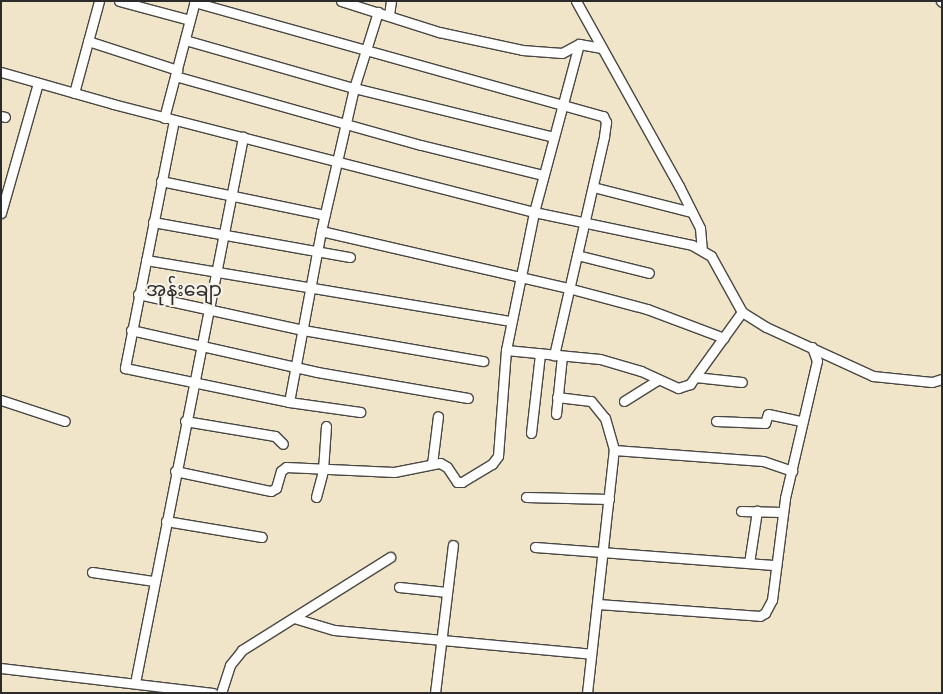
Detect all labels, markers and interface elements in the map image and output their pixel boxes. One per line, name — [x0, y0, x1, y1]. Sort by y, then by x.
district label: အုန်းချော — [146, 280, 222, 302]

